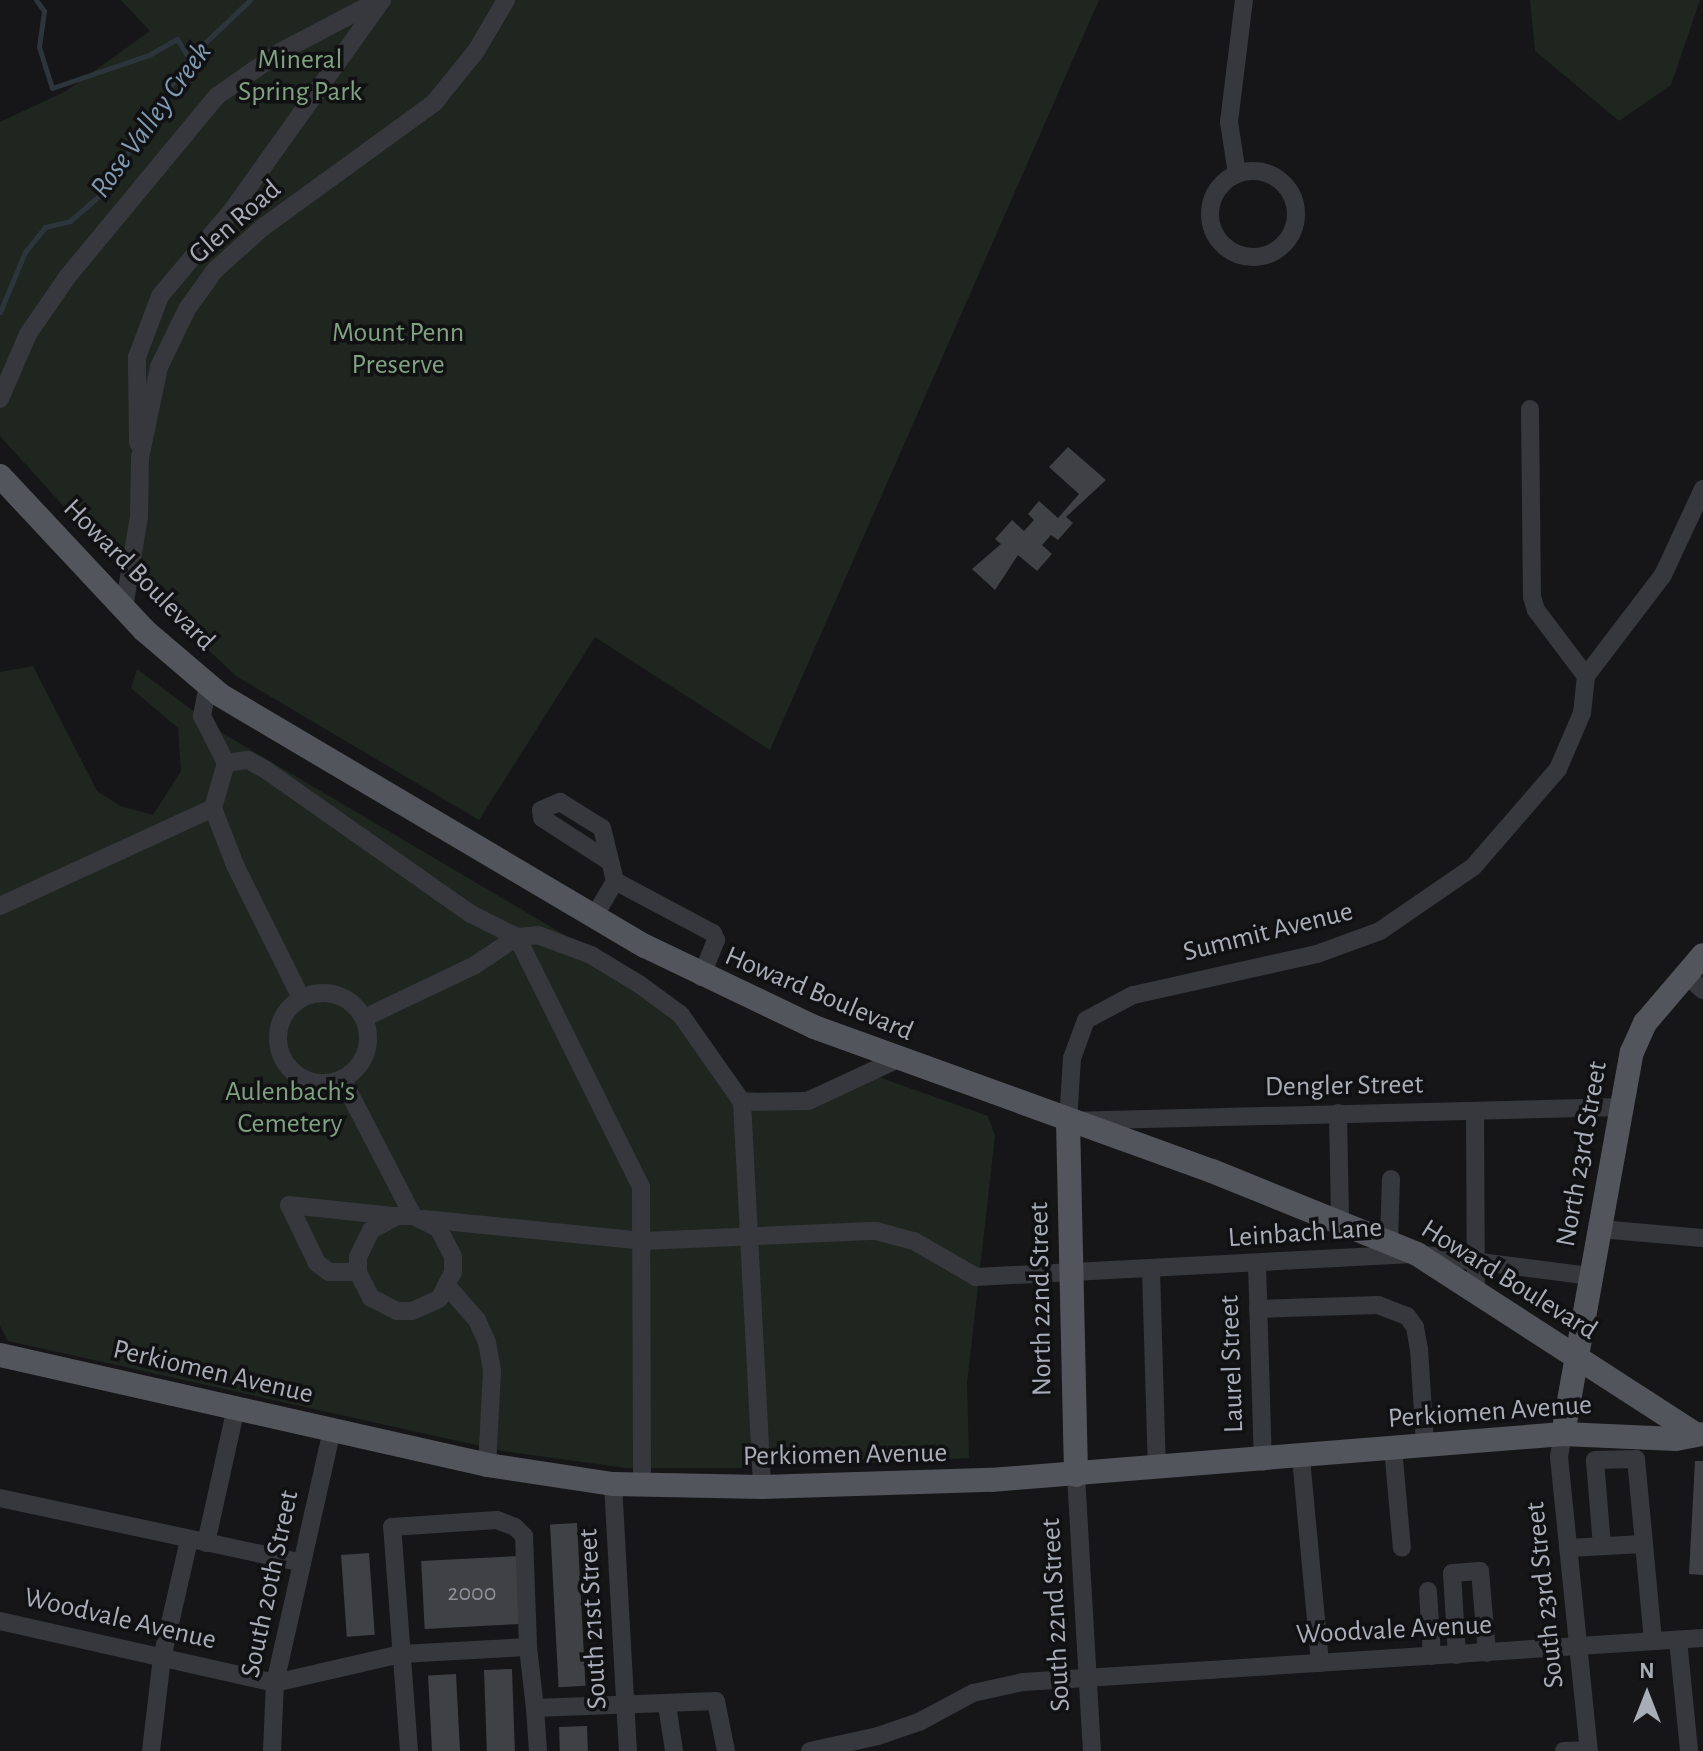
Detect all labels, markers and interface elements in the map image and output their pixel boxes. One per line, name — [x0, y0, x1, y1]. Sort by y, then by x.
water label: Rose Valley Creek — [82, 35, 220, 205]
park label: Mineral Spring Park — [238, 43, 362, 109]
street label: Glen Road — [182, 173, 288, 271]
park label: Mount Penn Preserve — [332, 316, 464, 382]
street label: Howard Boulevard — [56, 492, 222, 658]
street label: Summit Avenue — [1180, 895, 1356, 969]
street label: Howard Boulevard — [720, 939, 918, 1049]
street label: North 23rd Street — [1549, 1059, 1615, 1249]
street label: Dengler Street — [1264, 1068, 1424, 1104]
park label: Aulenbach's Cemetery — [225, 1075, 355, 1141]
street label: North 22nd Street — [1023, 1202, 1059, 1396]
street label: Leinbach Lane — [1227, 1211, 1383, 1255]
street label: Howard Boulevard — [1415, 1212, 1603, 1348]
street label: Laurel Street — [1213, 1294, 1251, 1434]
street label: Perkiomen Avenue — [110, 1333, 316, 1411]
street label: Perkiomen Avenue — [1387, 1388, 1593, 1436]
street label: Perkiomen Avenue — [743, 1436, 947, 1474]
street label: South 20th Street — [234, 1487, 306, 1681]
street label: South 23rd Street — [1519, 1500, 1571, 1690]
street label: South 22nd Street — [1034, 1517, 1078, 1713]
street label: South 21st Street — [571, 1528, 615, 1710]
house number: 2000 — [448, 1580, 496, 1608]
street label: Woodvale Avenue — [21, 1581, 219, 1657]
street label: Woodvale Avenue — [1295, 1608, 1493, 1652]
north arrow — [1607, 1655, 1687, 1735]
text: N — [1639, 1660, 1655, 1682]

